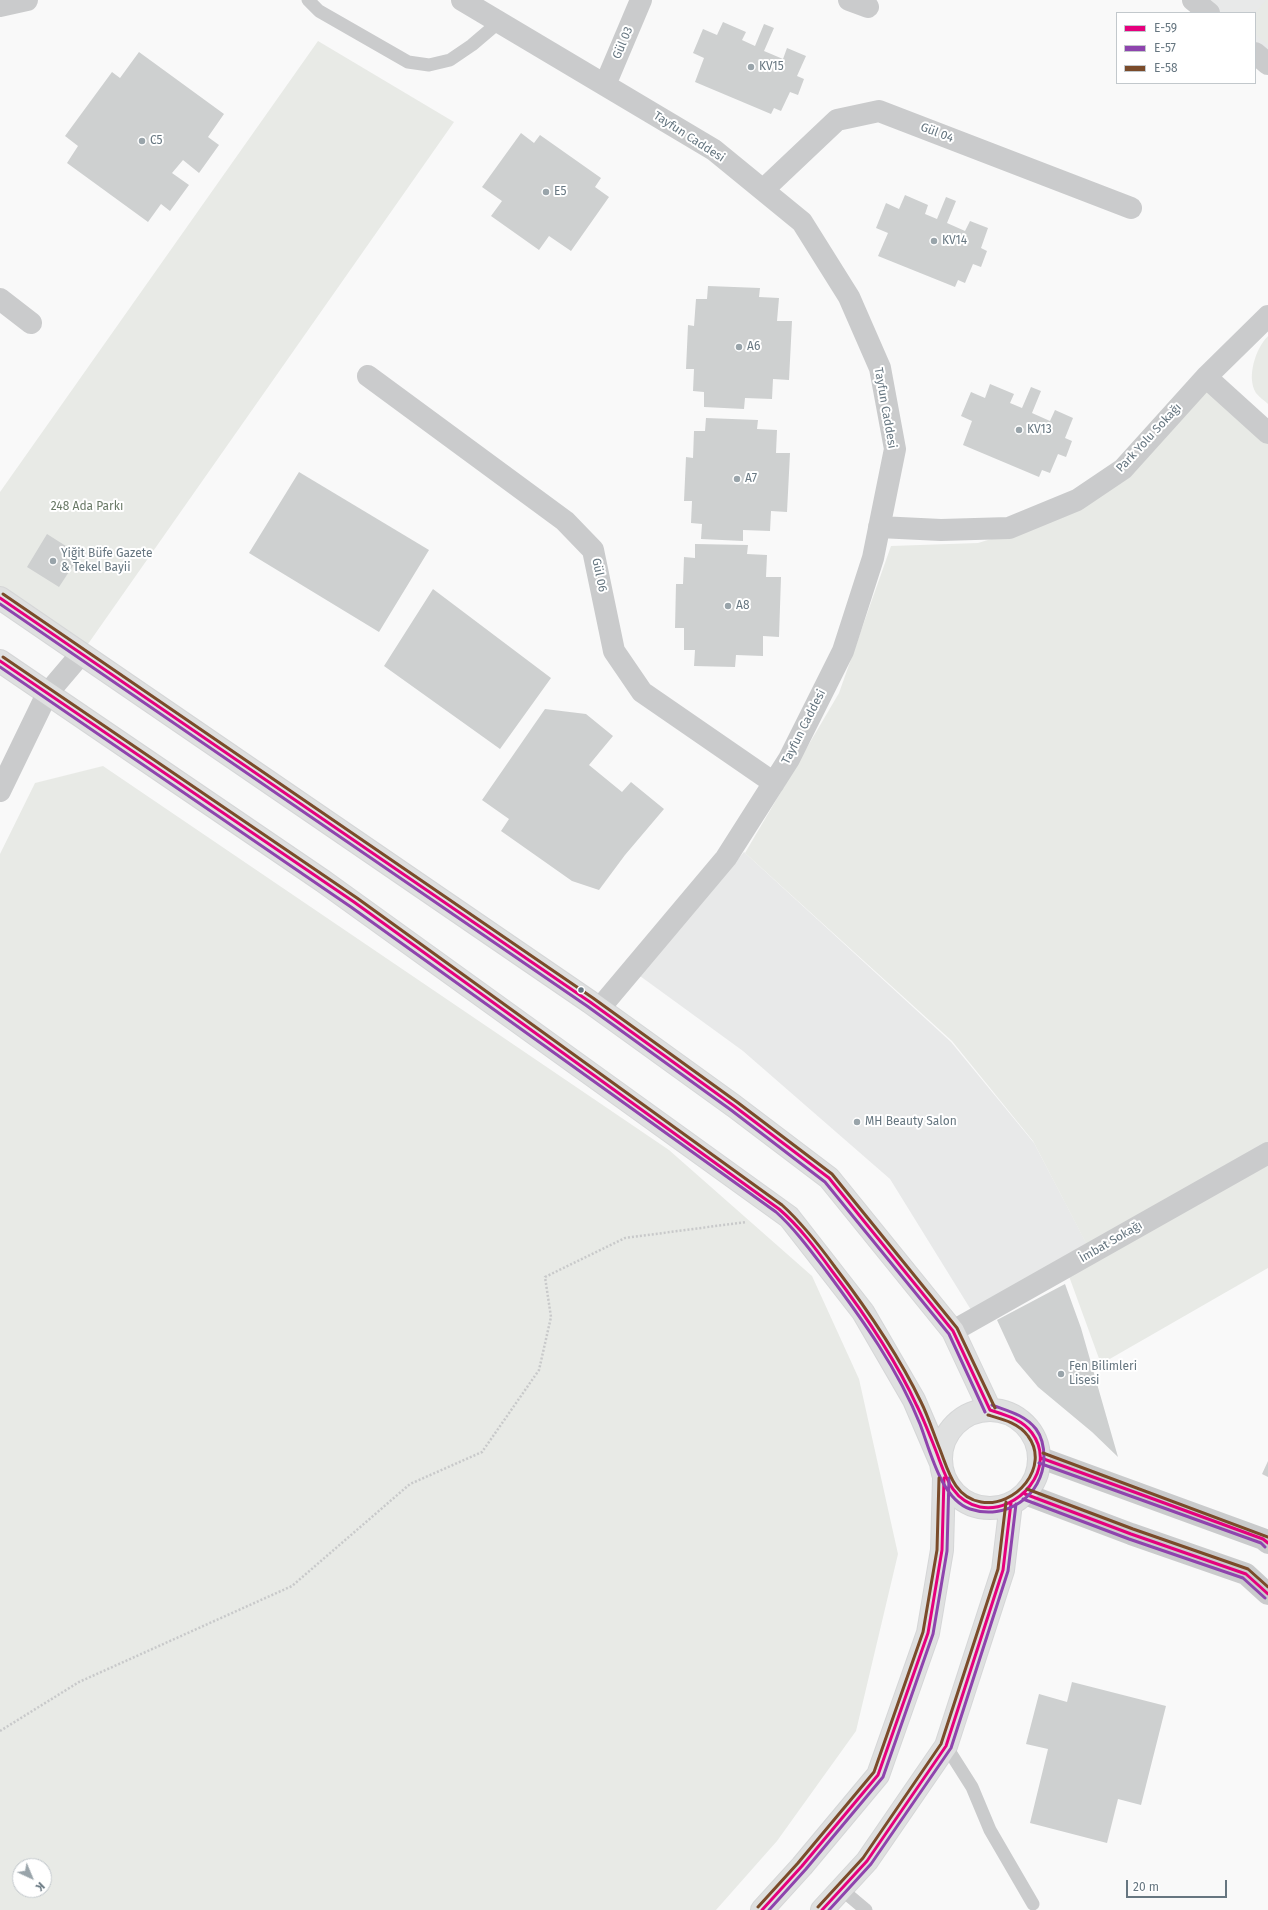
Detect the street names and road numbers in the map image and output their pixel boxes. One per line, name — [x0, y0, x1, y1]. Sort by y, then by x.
street label: Gül 03 — [610, 25, 636, 61]
street label: Tayfun Caddesi — [651, 109, 727, 165]
street label: Gül 04 — [918, 120, 956, 146]
street label: Tayfun Caddesi — [871, 366, 899, 450]
street label: Park Yolu Sokağı — [1113, 401, 1185, 475]
street label: Gül 06 — [588, 557, 610, 593]
street label: Tayfun Caddesi — [779, 687, 829, 767]
street label: İmbat Sokağı — [1077, 1218, 1145, 1266]

